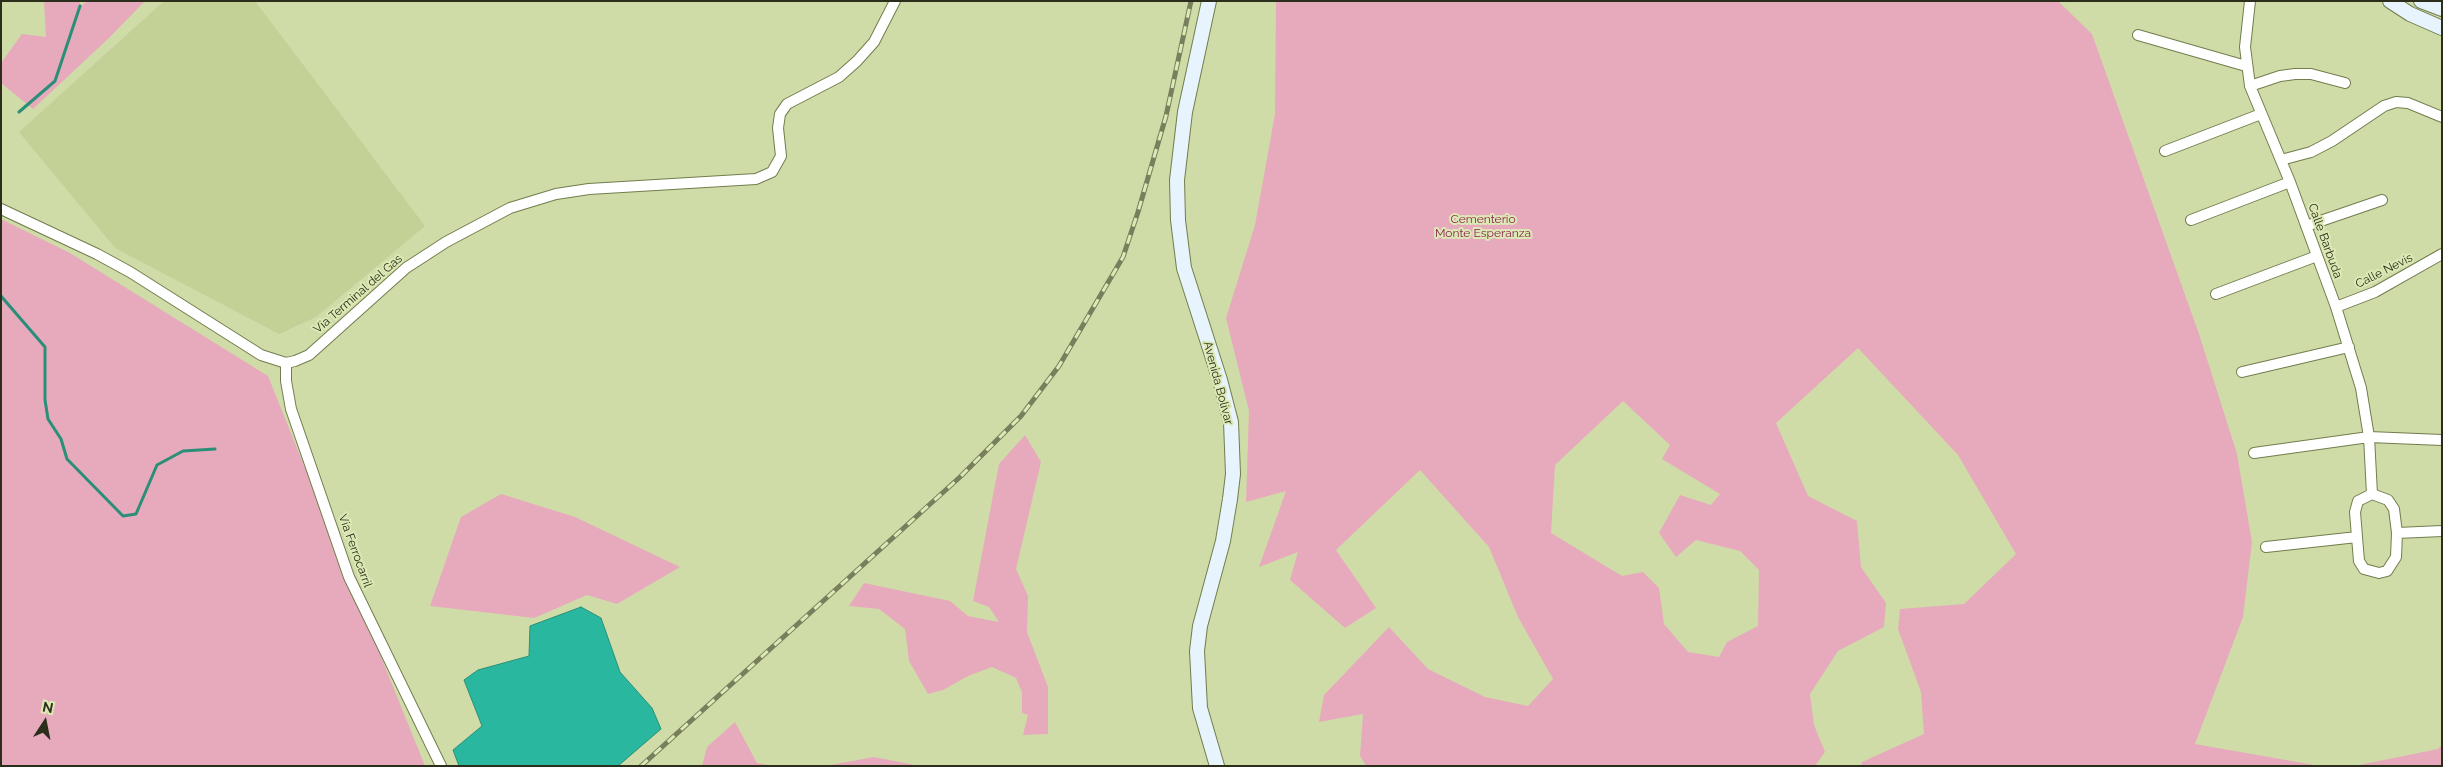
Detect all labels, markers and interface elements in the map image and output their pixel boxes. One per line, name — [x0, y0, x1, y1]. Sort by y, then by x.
street label: Calle Barbuda — [2305, 202, 2345, 280]
park label: Cementerio Monte Esperanza — [1435, 212, 1531, 240]
street label: Calle Nevis — [2353, 250, 2415, 292]
street label: Vía Terminal del Gas — [311, 252, 405, 336]
street label: Avenida Bolívar — [1200, 340, 1236, 426]
street label: Vía Ferrocarril — [335, 512, 375, 590]
north arrow — [20, 697, 70, 747]
text: N — [41, 698, 55, 716]

